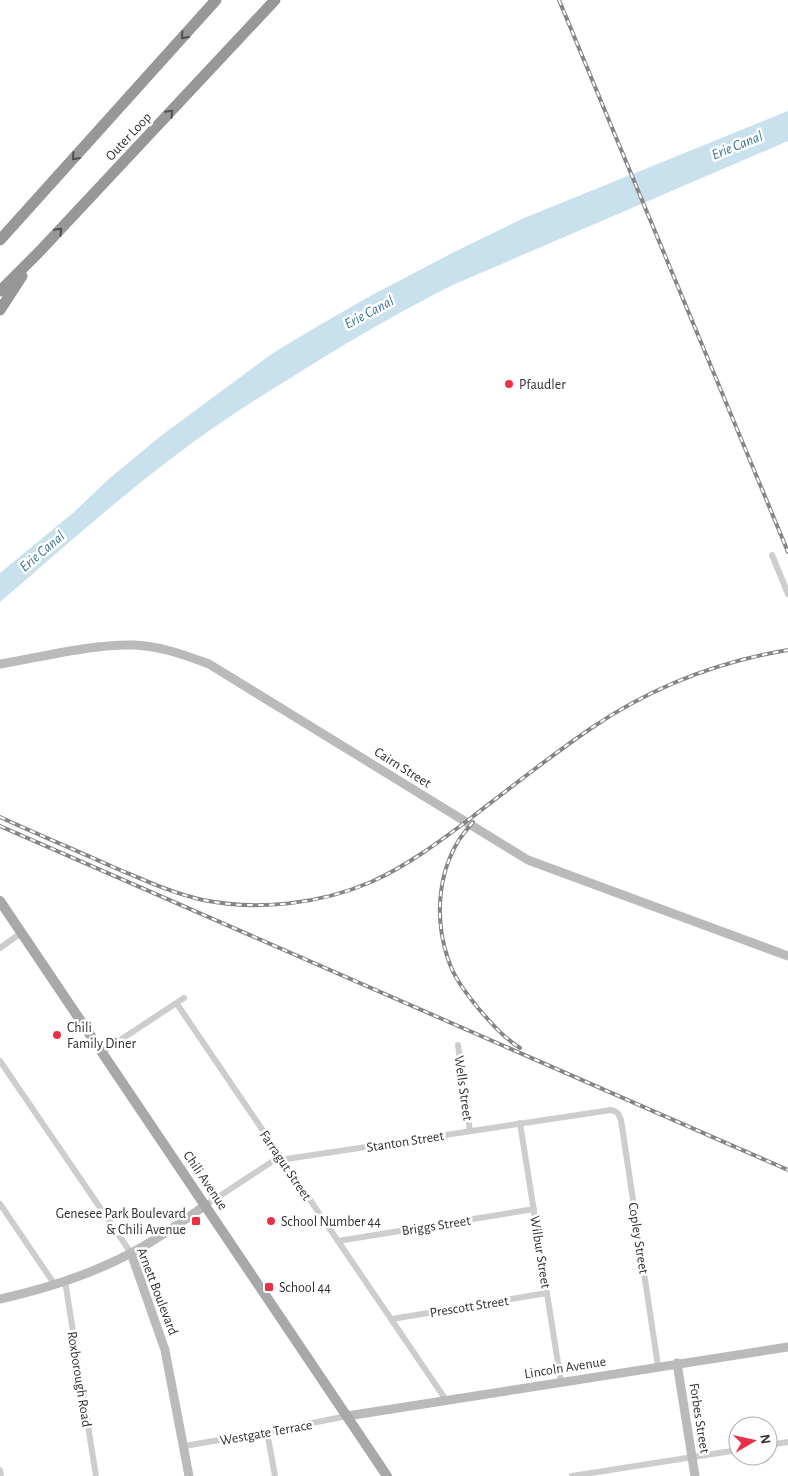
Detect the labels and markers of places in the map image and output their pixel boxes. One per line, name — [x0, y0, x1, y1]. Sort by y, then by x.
marker: Pfaudler — [503, 378, 515, 390]
place label: Pfaudler — [519, 378, 566, 392]
place label: Chili Family Diner — [67, 1021, 136, 1051]
marker: Chili Family Diner — [51, 1029, 63, 1041]
place label: Genesee Park Boulevard & Chili Avenue — [56, 1207, 186, 1237]
marker: Genesee Park Boulevard & Chili Avenue — [190, 1215, 202, 1227]
marker: School Number 44 — [265, 1215, 277, 1227]
place label: School Number 44 — [281, 1215, 381, 1229]
marker: School 44 — [263, 1281, 275, 1293]
place label: School 44 — [279, 1281, 331, 1295]

